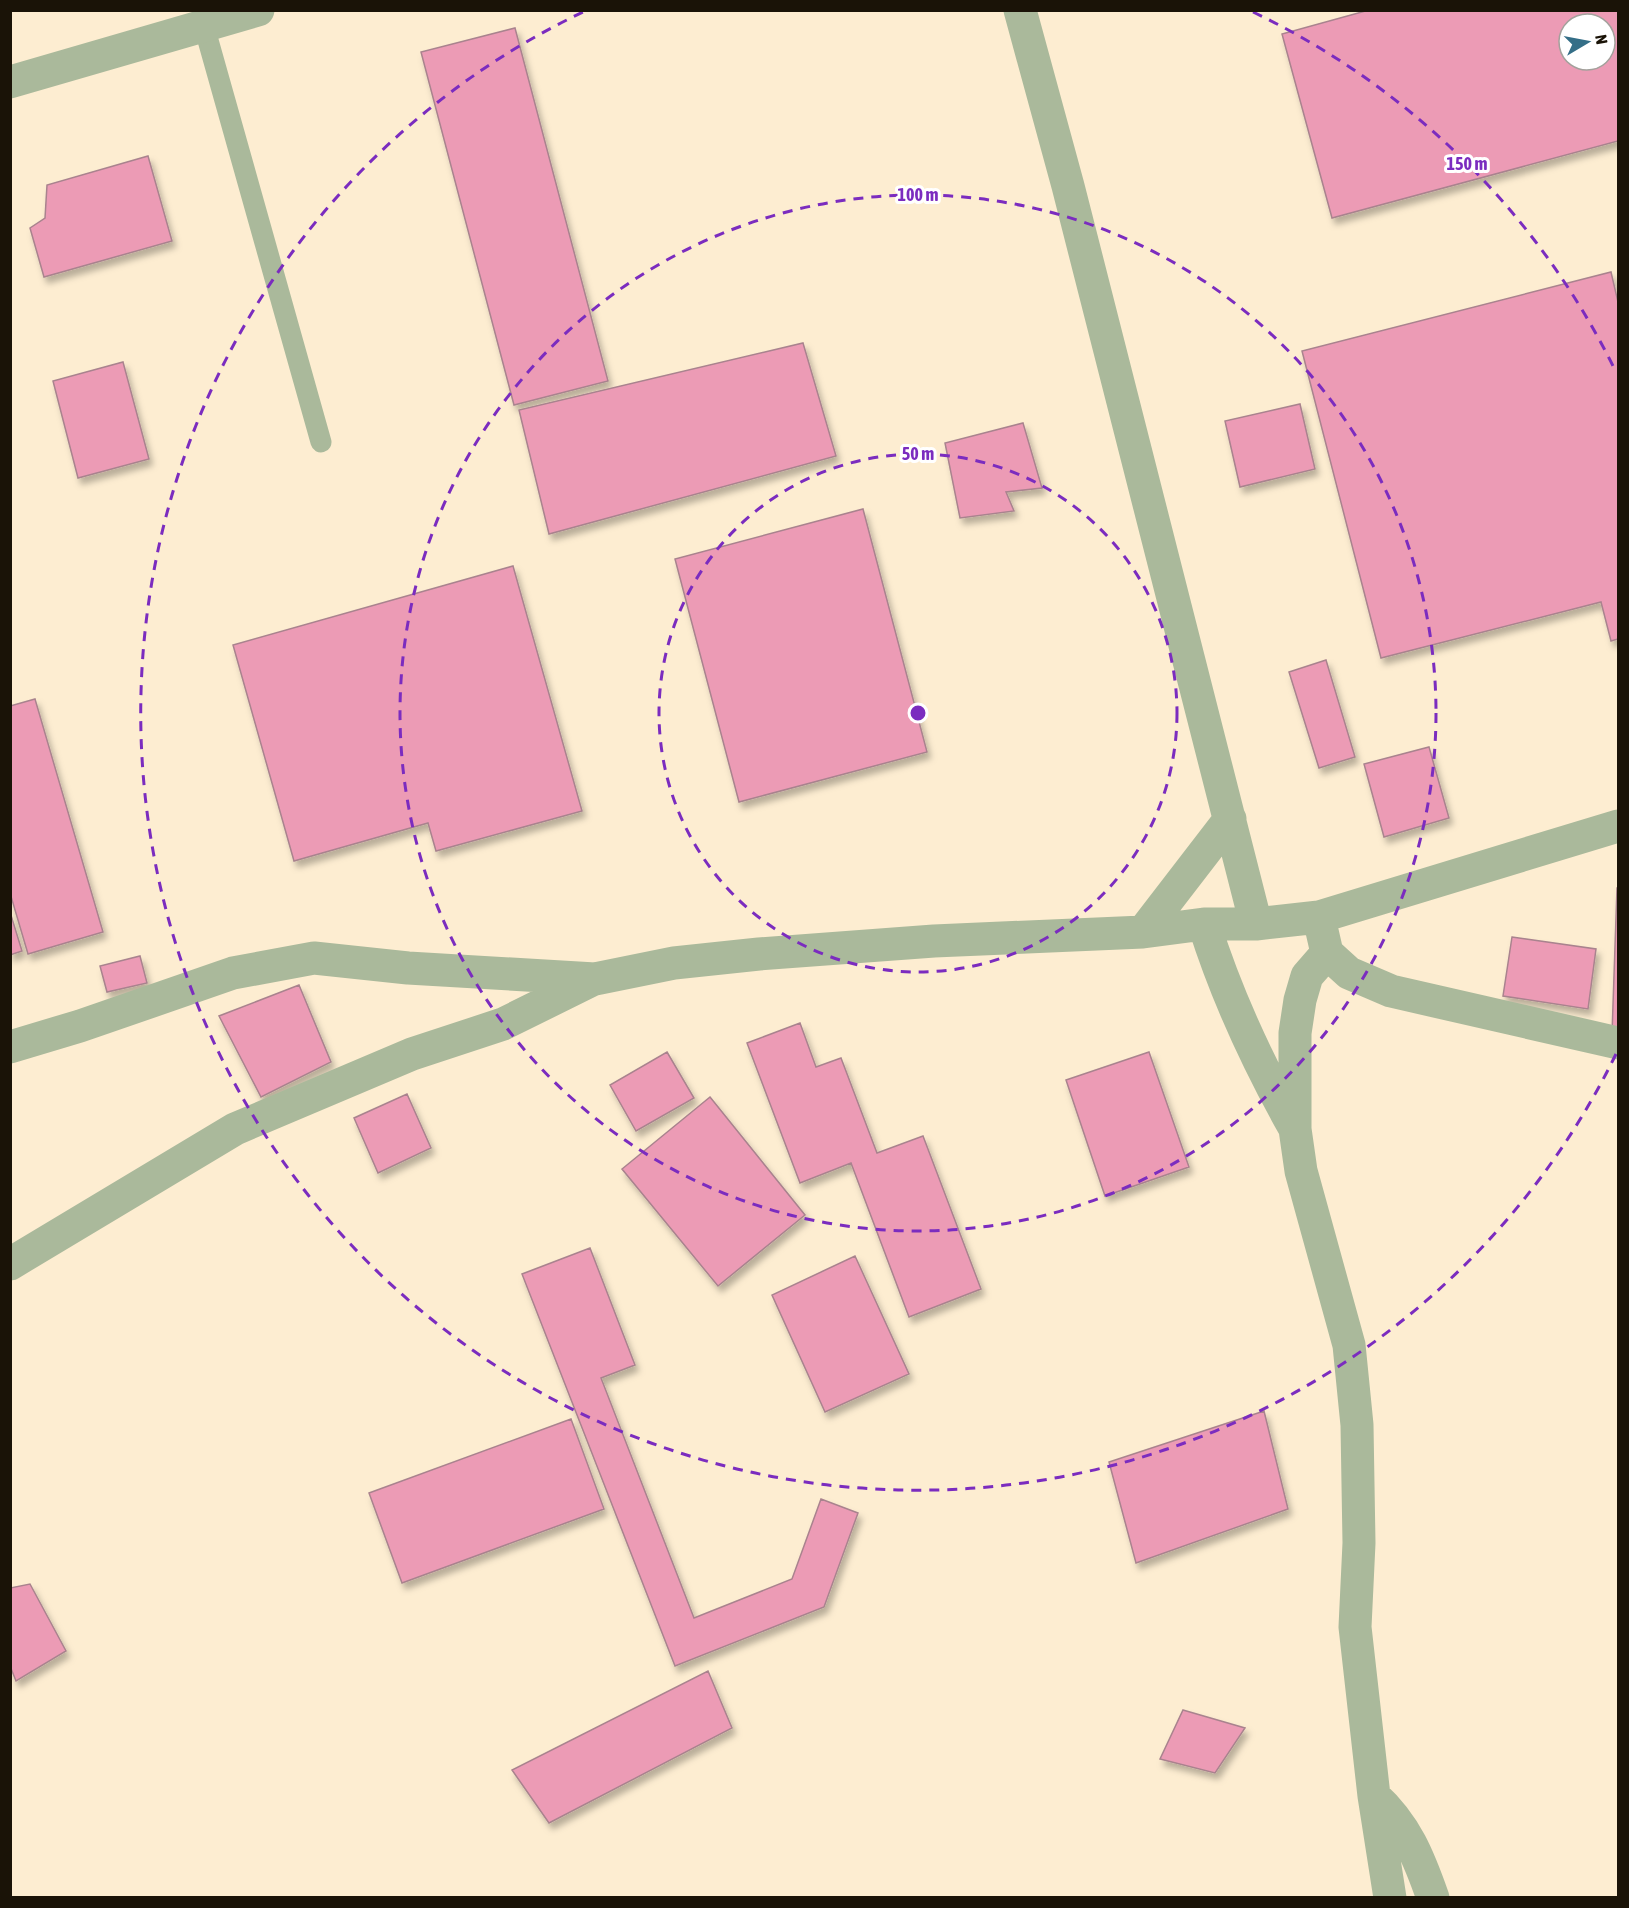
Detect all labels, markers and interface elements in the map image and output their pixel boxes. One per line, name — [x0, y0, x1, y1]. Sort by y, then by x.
north arrow — [1557, 12, 1617, 72]
text: N — [1592, 33, 1611, 46]
text: 150 m — [1447, 153, 1487, 174]
text: 100 m — [898, 184, 938, 205]
text: 50 m — [902, 443, 934, 464]
centre of rings — [908, 703, 928, 723]

